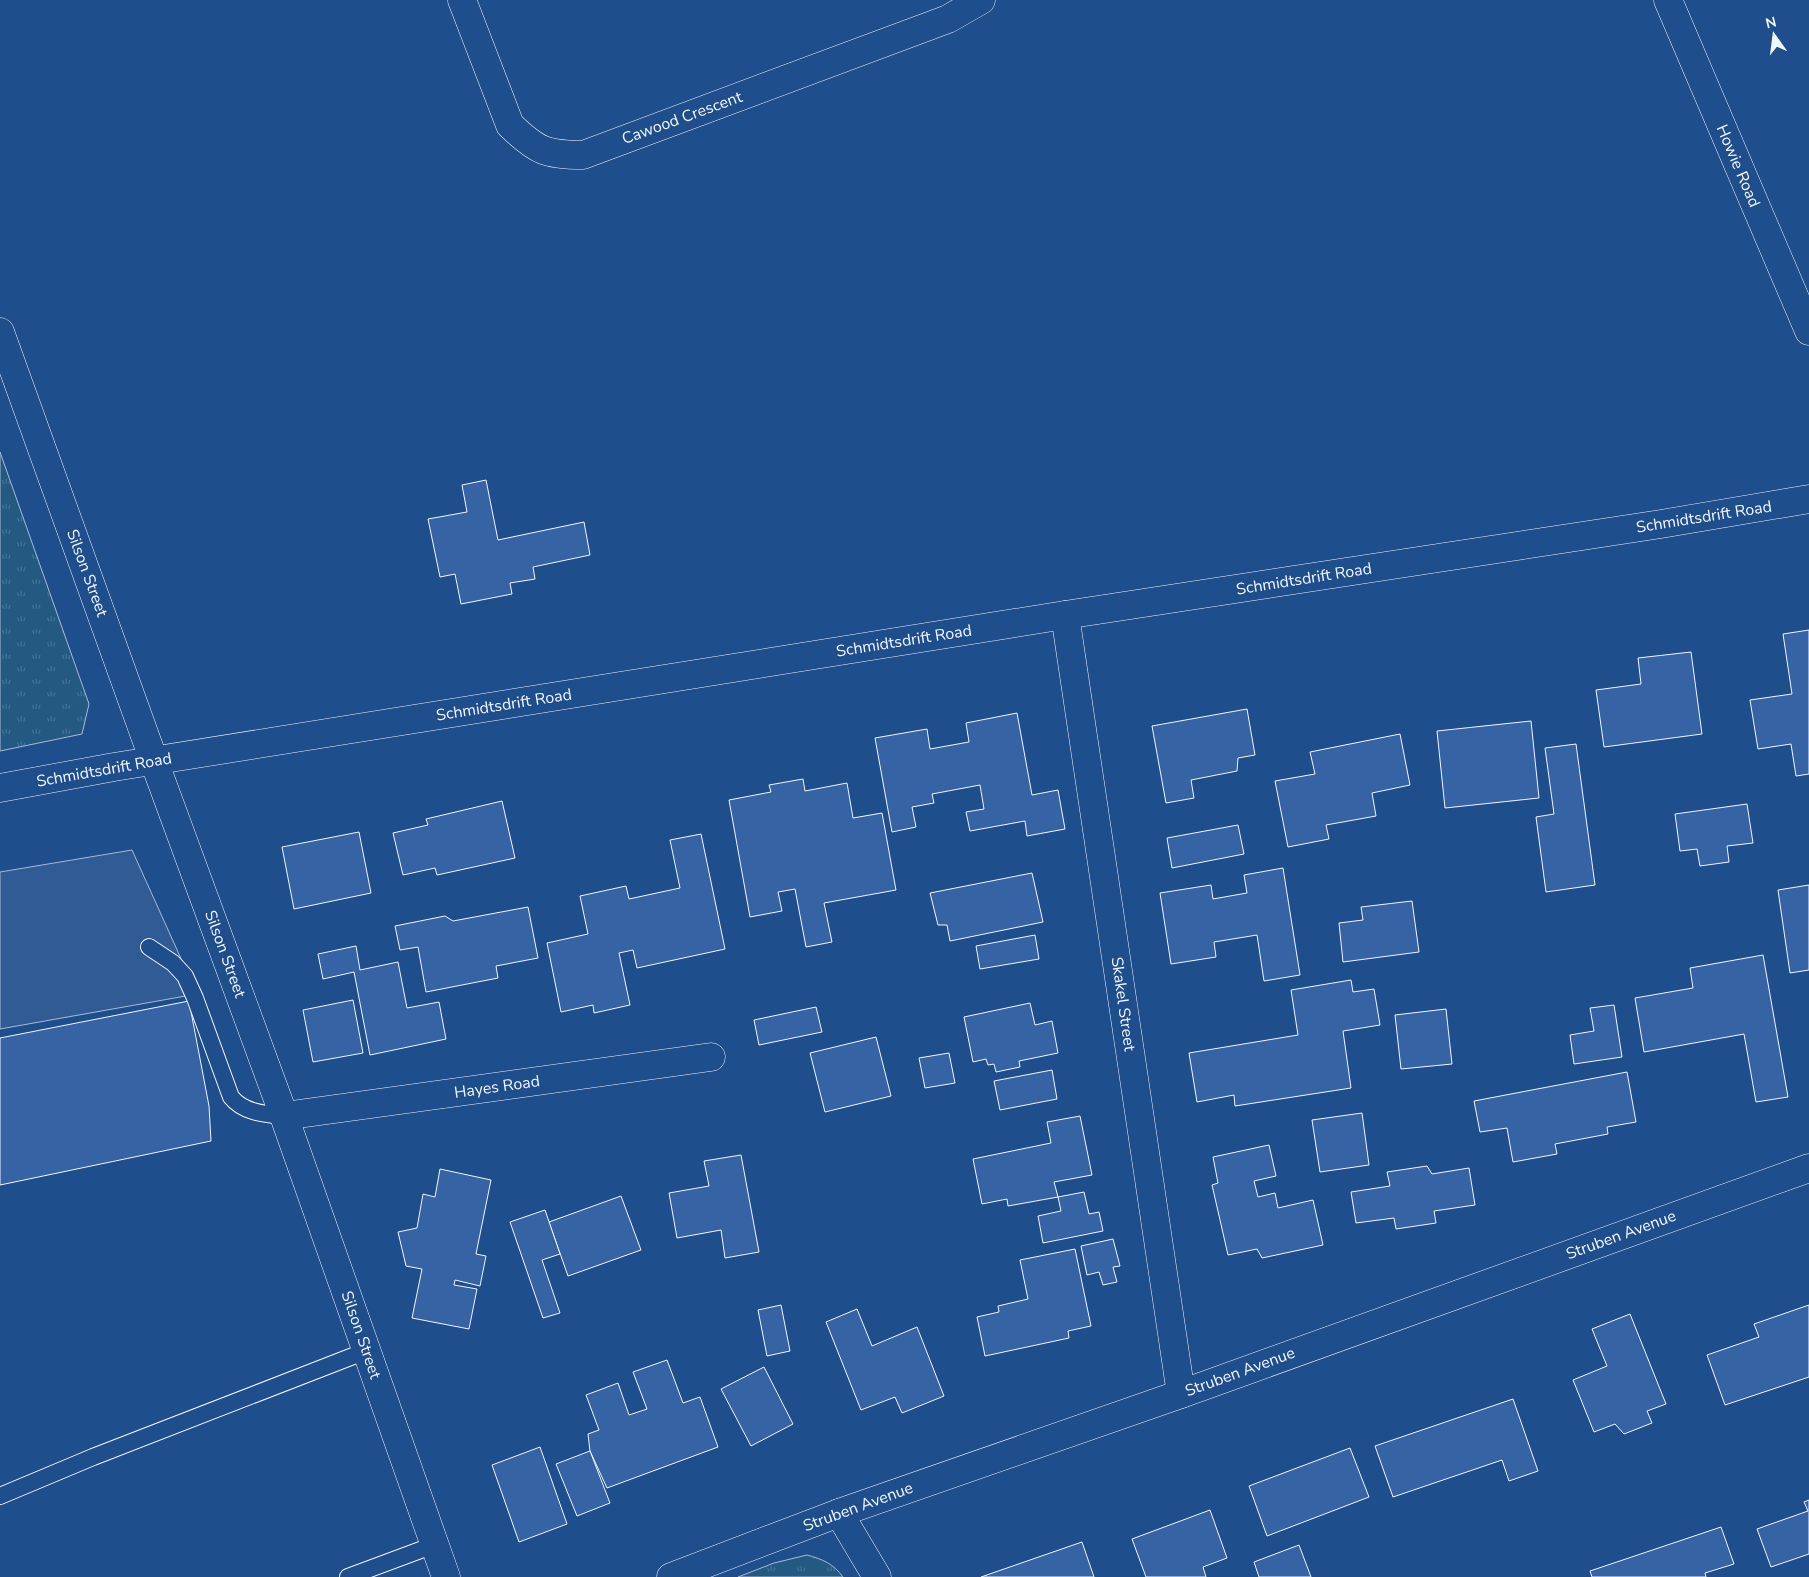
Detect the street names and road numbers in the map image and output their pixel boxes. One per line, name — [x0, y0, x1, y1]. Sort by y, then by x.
street label: Cawood Crescent — [619, 86, 746, 150]
street label: Howie Road — [1711, 121, 1765, 211]
street label: Schmidtsdrift Road — [1635, 495, 1773, 539]
street label: Silson Street — [61, 526, 113, 620]
street label: Schmidtsdrift Road — [1235, 557, 1373, 601]
street label: Schmidtsdrift Road — [835, 619, 973, 663]
street label: Schmidtsdrift Road — [435, 683, 573, 727]
street label: Schmidtsdrift Road — [35, 747, 173, 793]
street label: Silson Street — [199, 907, 251, 1001]
street label: Skakel Street — [1105, 955, 1141, 1053]
street label: Hayes Road — [453, 1070, 541, 1104]
street label: Struben Avenue — [1563, 1205, 1679, 1265]
street label: Silson Street — [336, 1288, 386, 1382]
street label: Struben Avenue — [1182, 1342, 1298, 1402]
street label: Struben Avenue — [800, 1477, 916, 1537]

